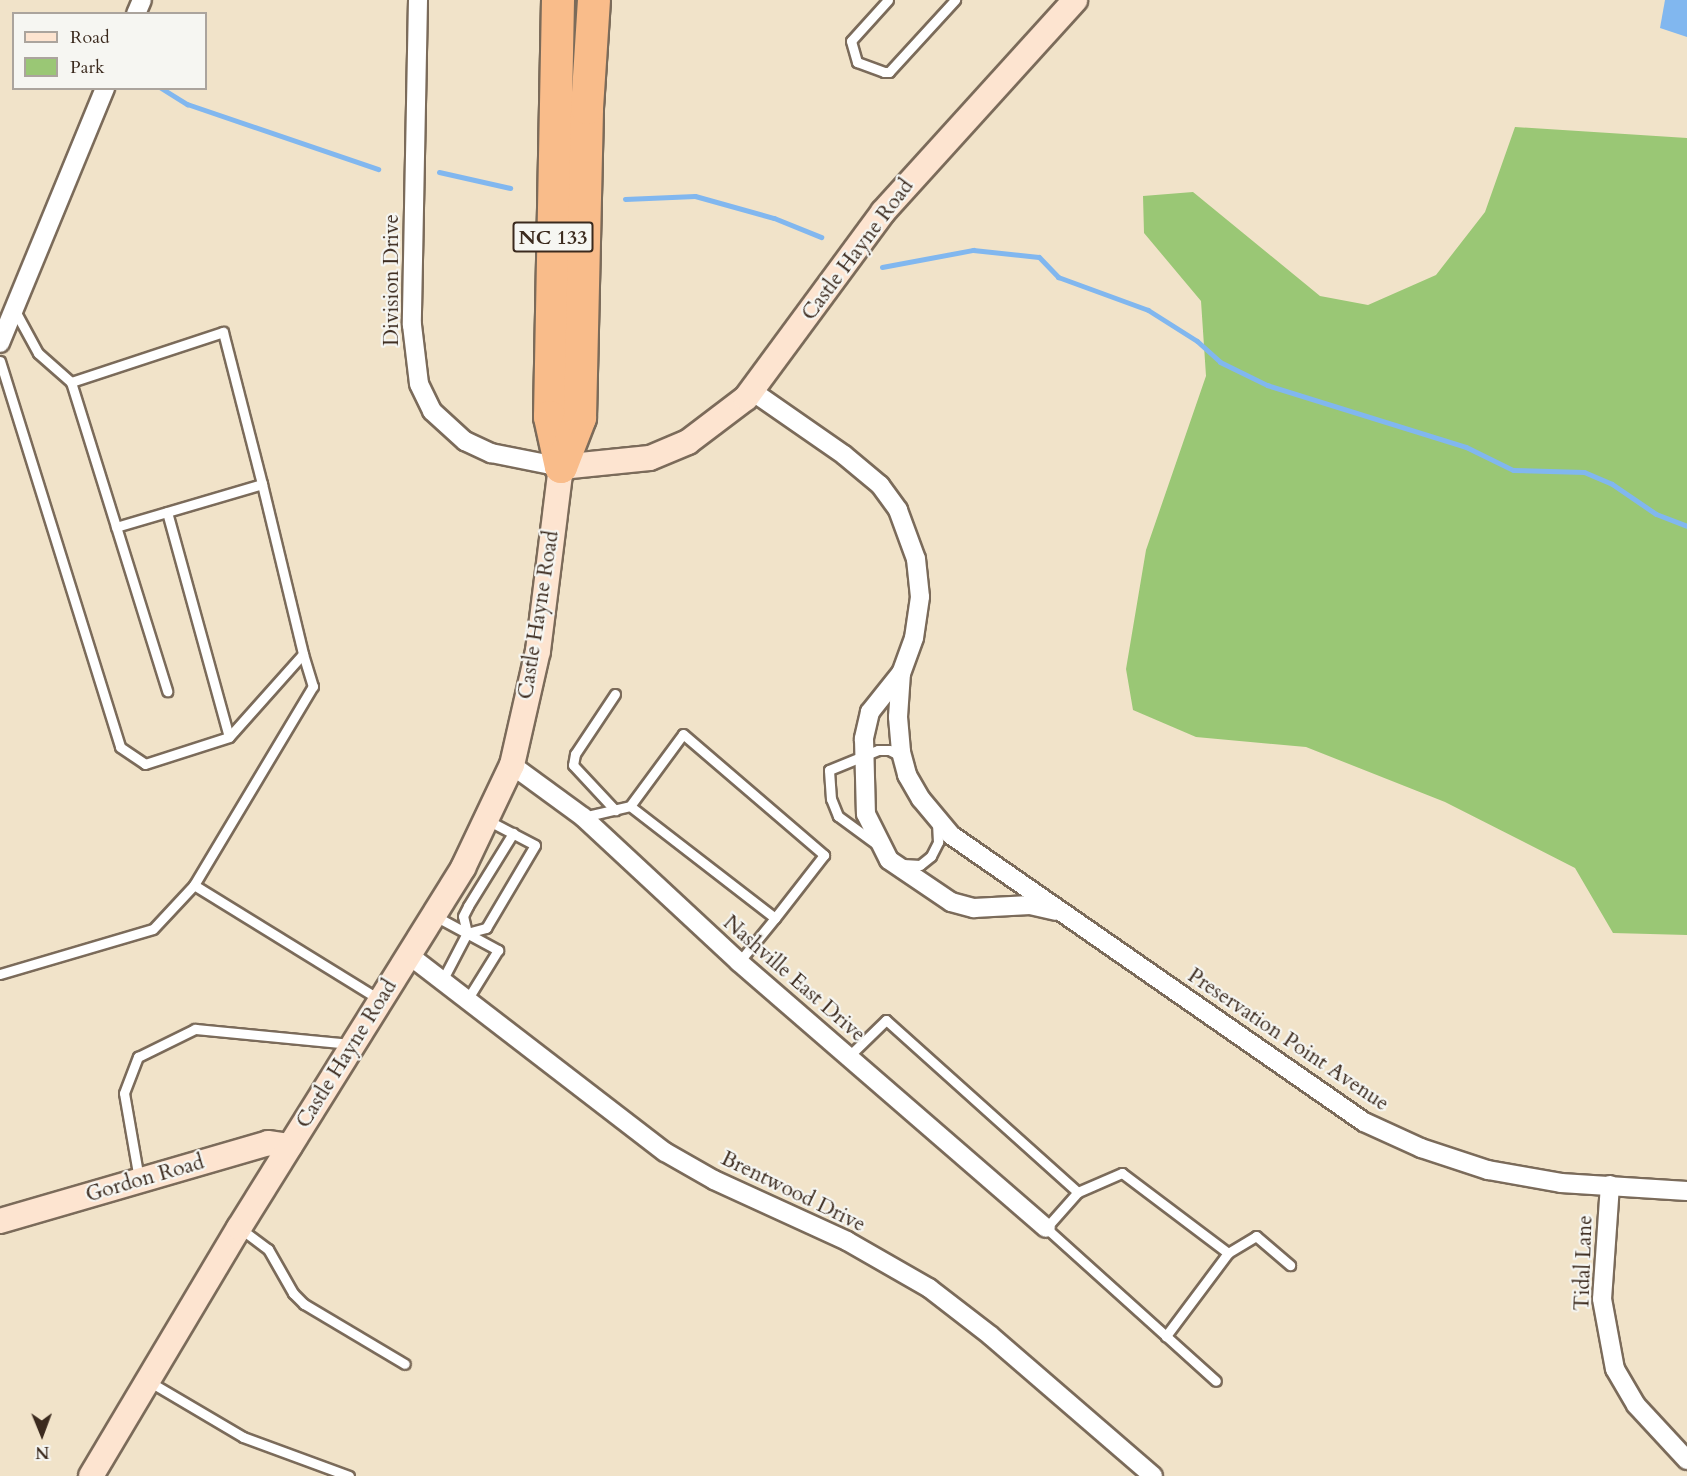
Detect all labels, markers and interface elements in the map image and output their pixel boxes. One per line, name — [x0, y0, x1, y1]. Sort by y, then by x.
legend — [12, 12, 207, 90]
text: Road — [70, 25, 110, 50]
text: Park — [70, 55, 105, 80]
street label: Castle Hayne Road — [797, 174, 919, 326]
street label: Division Drive — [379, 214, 405, 346]
road number: NC 133 — [512, 220, 594, 254]
street label: Castle Hayne Road — [513, 529, 565, 701]
street label: Nashville East Drive — [718, 910, 870, 1048]
street label: Preservation Point Avenue — [1183, 963, 1393, 1117]
street label: Castle Hayne Road — [291, 975, 403, 1133]
street label: Brentwood Drive — [717, 1146, 869, 1238]
street label: Gordon Road — [83, 1150, 207, 1208]
street label: Tidal Lane — [1570, 1215, 1598, 1311]
north arrow — [12, 1404, 72, 1464]
text: N — [35, 1441, 49, 1463]

